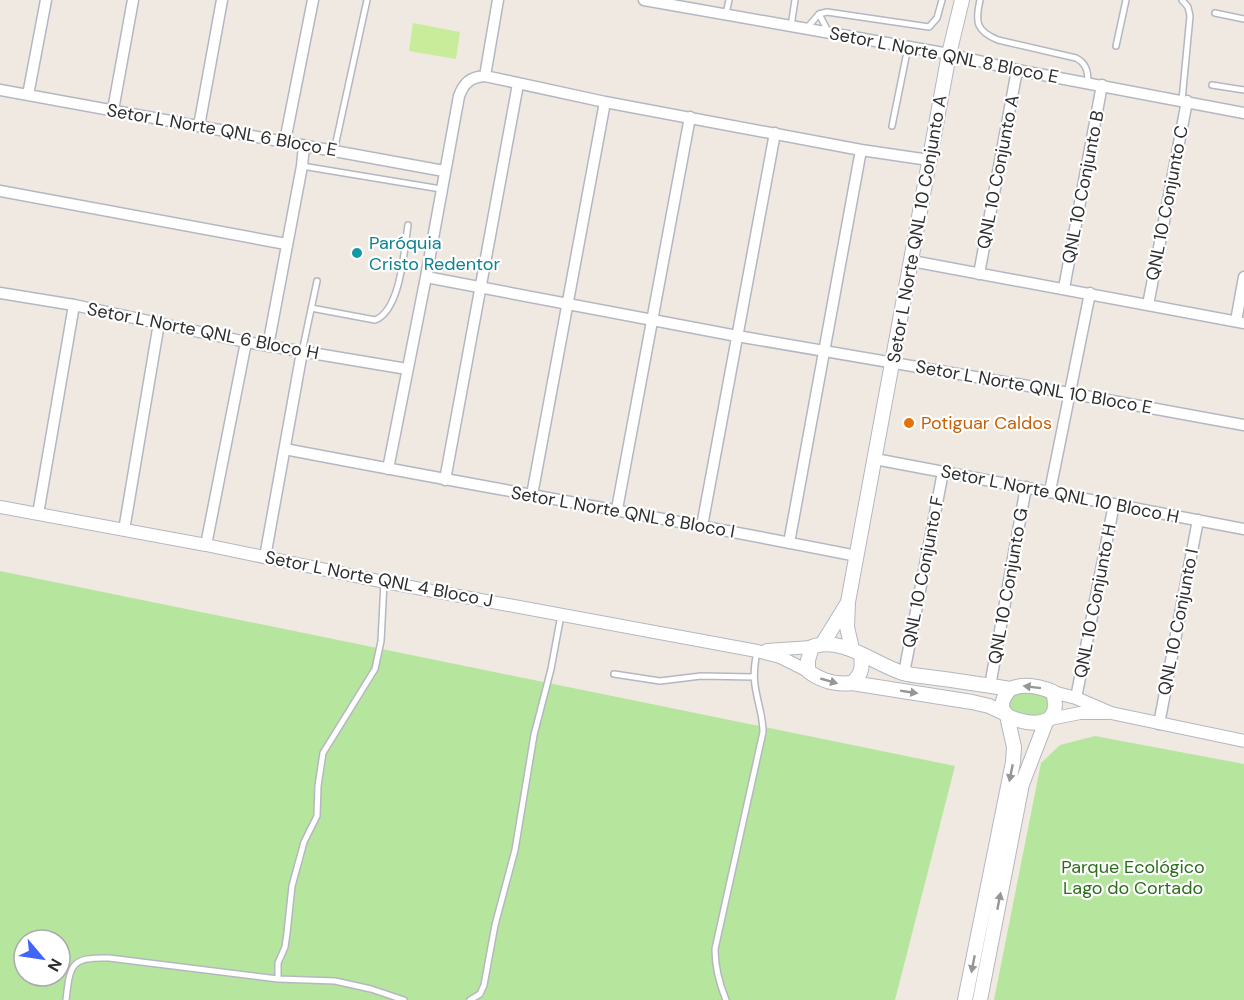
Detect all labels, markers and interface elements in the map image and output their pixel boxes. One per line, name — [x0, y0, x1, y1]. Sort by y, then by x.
street label: Setor L Norte QNL 8 Bloco E — [827, 21, 1061, 89]
street label: Setor L Norte QNL 10 Conjunto A — [882, 93, 952, 365]
street label: QNL 10 Conjunto A — [971, 93, 1025, 251]
street label: Setor L Norte QNL 6 Bloco E — [105, 98, 339, 162]
street label: QNL 10 Conjunto B — [1056, 108, 1110, 266]
street label: QNL 10 Conjunto C — [1140, 123, 1194, 283]
place label: Paróquia Cristo Redentor — [369, 231, 500, 276]
marker: Paróquia Cristo Redentor — [350, 246, 364, 260]
street label: Setor L Norte QNL 6 Bloco H — [85, 297, 321, 365]
street label: Setor L Norte QNL 10 Bloco E — [914, 354, 1154, 420]
place label: Potiguar Caldos — [921, 411, 1052, 435]
marker: Potiguar Caldos — [902, 416, 916, 430]
street label: Setor L Norte QNL 10 Bloco H — [939, 459, 1181, 529]
street label: Setor L Norte QNL 8 Bloco I — [509, 480, 737, 544]
street label: QNL 10 Conjunto F — [897, 494, 950, 650]
street label: QNL 10 Conjunto G — [982, 506, 1034, 666]
street label: QNL 10 Conjunto H — [1068, 522, 1122, 680]
street label: Setor L Norte QNL 4 Bloco J — [263, 545, 495, 613]
street label: QNL 10 Conjunto I — [1152, 547, 1204, 697]
one-way arrow — [820, 677, 838, 686]
one-way arrow — [1022, 682, 1041, 691]
one-way arrow — [900, 688, 919, 697]
one-way arrow — [1006, 764, 1015, 783]
park label: Parque Ecológico Lago do Cortado — [1061, 855, 1205, 900]
one-way arrow — [995, 892, 1004, 911]
north arrow — [12, 928, 72, 988]
text: N — [43, 955, 67, 975]
one-way arrow — [967, 955, 977, 974]

